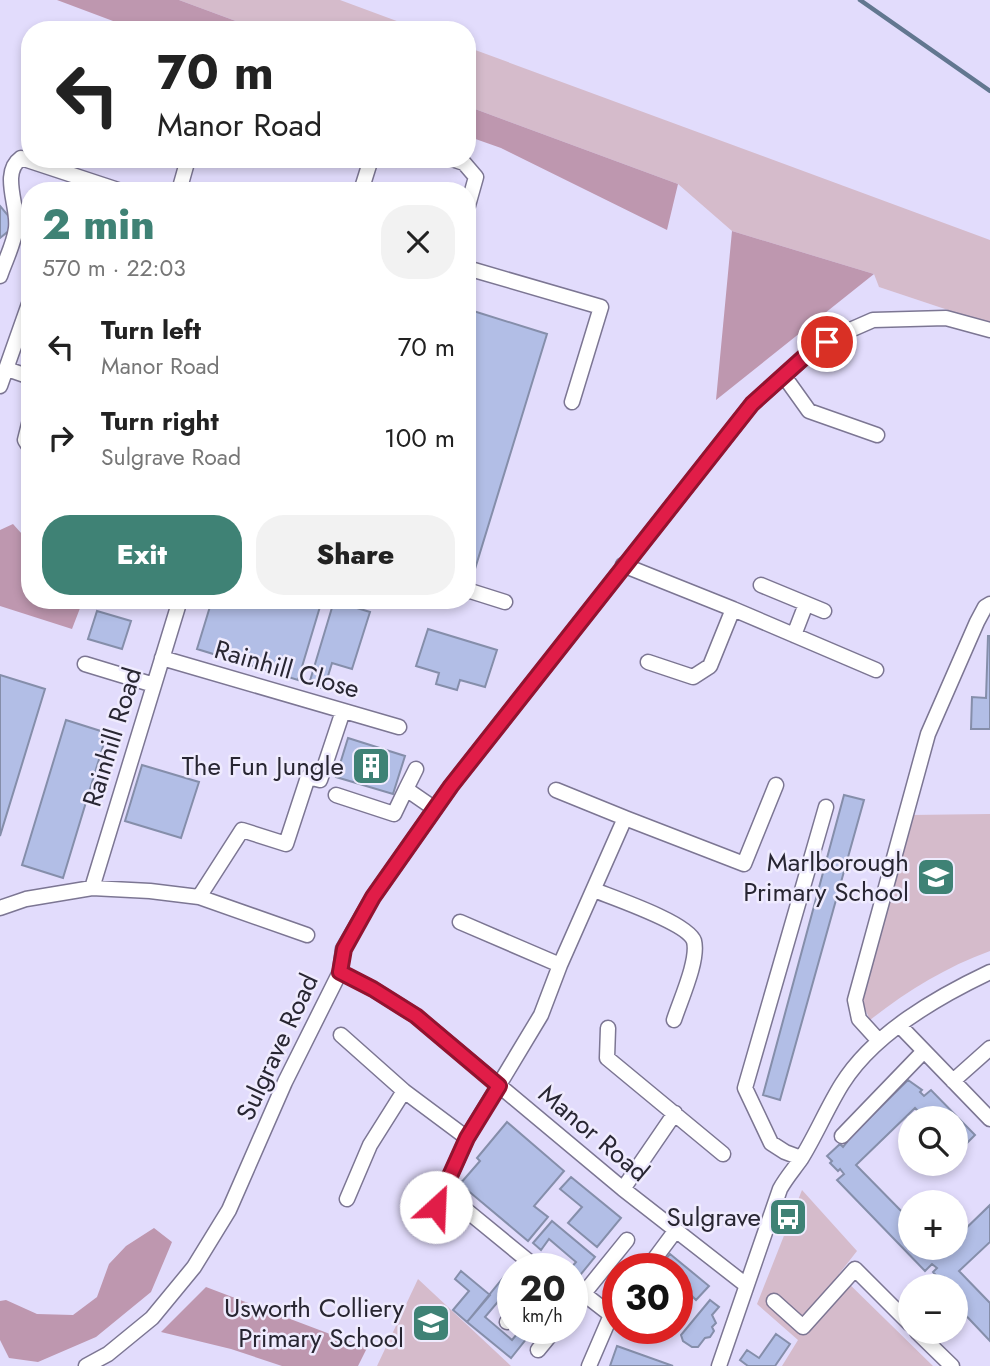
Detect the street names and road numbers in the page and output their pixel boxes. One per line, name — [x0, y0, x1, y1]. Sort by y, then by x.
street label: Rainhill Close — [210, 630, 364, 708]
street label: Rainhill Road — [73, 663, 151, 811]
street label: Sulgrave Road — [226, 967, 328, 1127]
street label: Manor Road — [530, 1075, 658, 1191]

